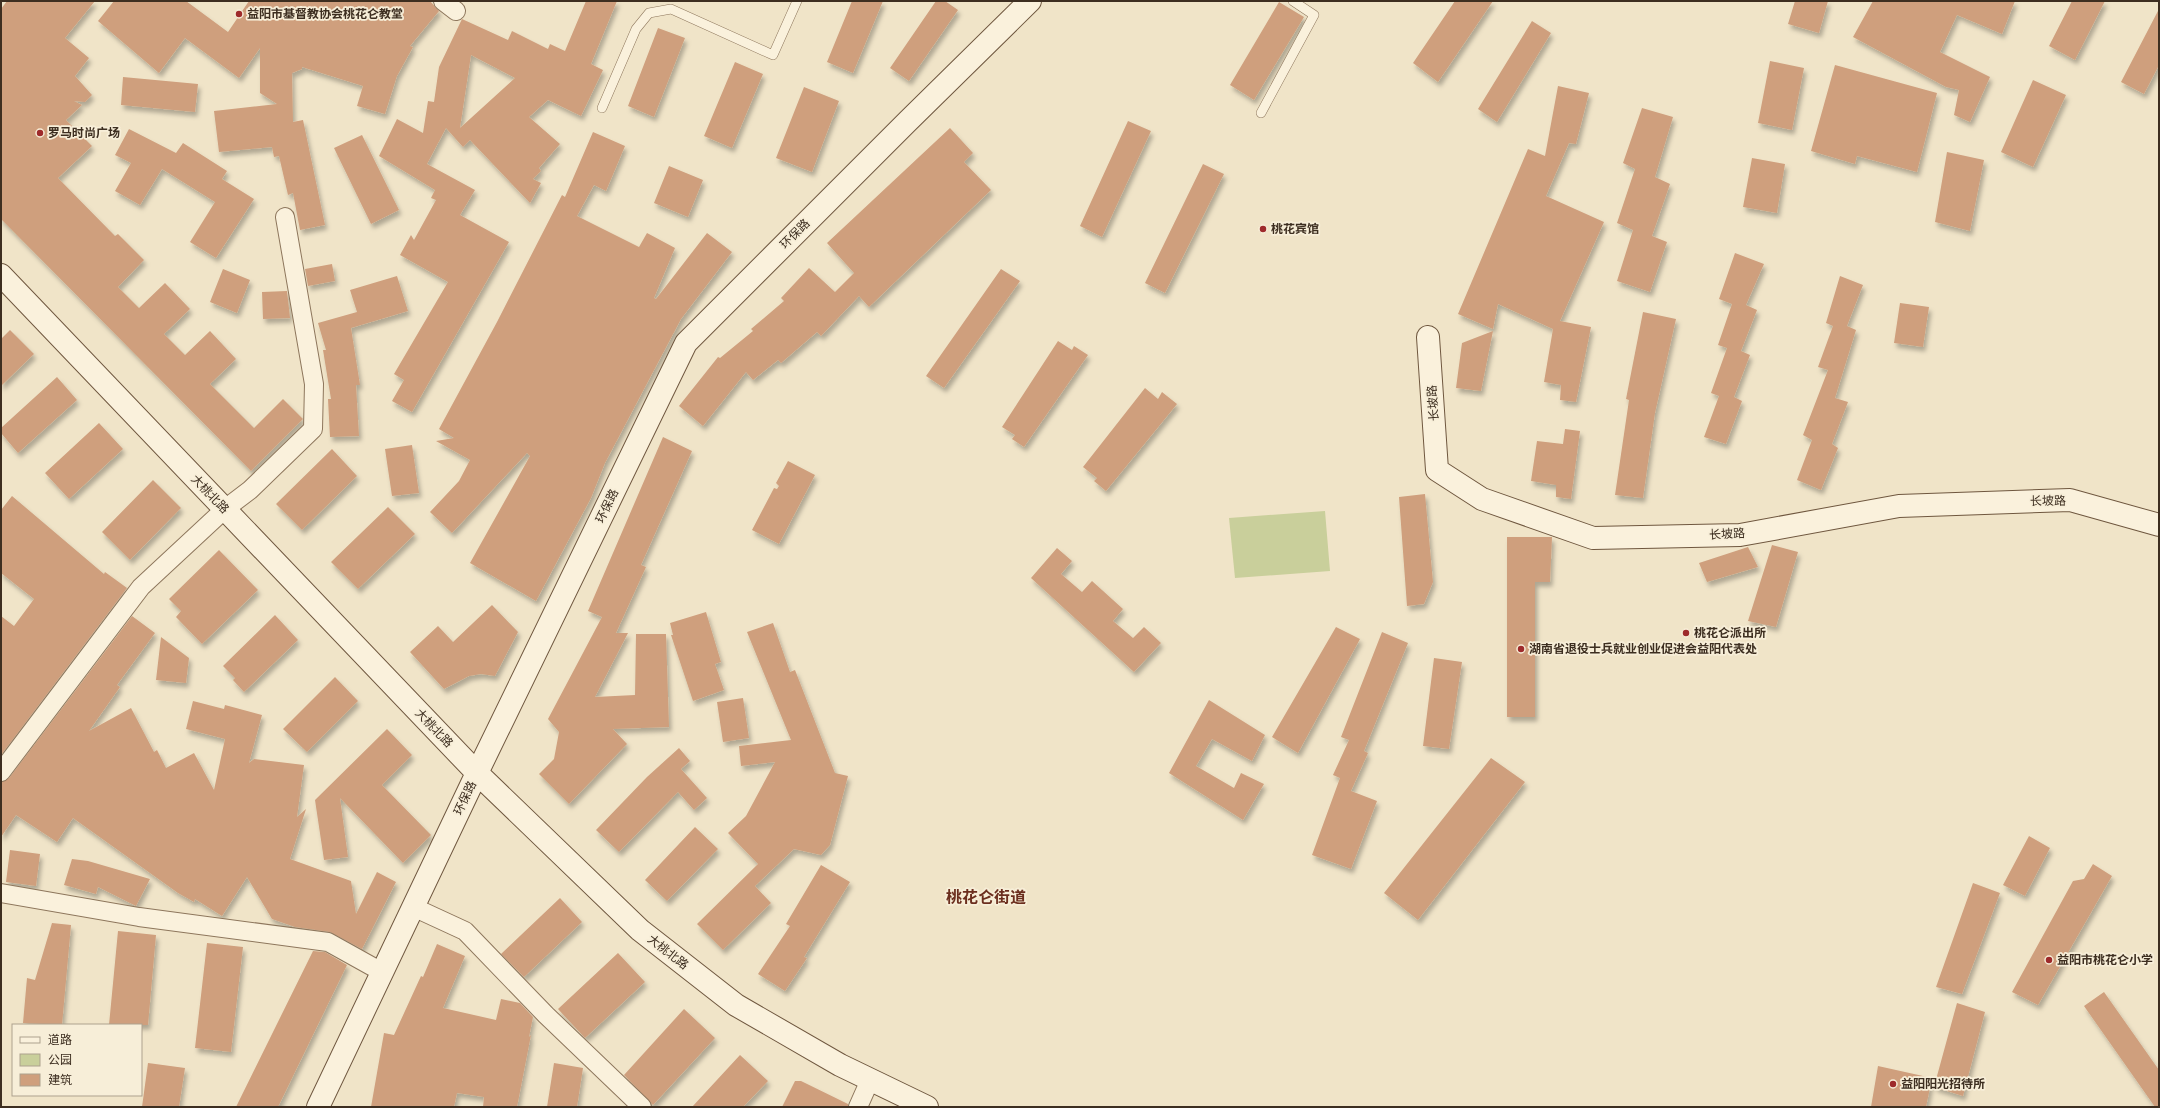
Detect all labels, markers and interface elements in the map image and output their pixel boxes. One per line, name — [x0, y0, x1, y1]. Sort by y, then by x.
place label: 益阳市基督教协会桃花仑教堂 — [247, 4, 403, 21]
marker: 益阳市基督教协会桃花仑教堂 — [234, 9, 244, 19]
place label: 罗马时尚广场 — [48, 123, 120, 140]
marker: 罗马时尚广场 — [35, 128, 45, 138]
street label: 环保路 — [775, 214, 813, 252]
place label: 桃花宾馆 — [1271, 219, 1319, 236]
marker: 桃花宾馆 — [1258, 224, 1268, 234]
street label: 长坡路 — [1422, 385, 1441, 422]
street label: 大桃北路 — [188, 470, 234, 516]
street label: 环保路 — [590, 485, 621, 525]
street label: 长坡路 — [2030, 491, 2066, 508]
street label: 长坡路 — [1708, 523, 1745, 542]
place label: 桃花仑派出所 — [1694, 623, 1766, 640]
marker: 桃花仑派出所 — [1681, 628, 1691, 638]
place label: 湖南省退役士兵就业创业促进会益阳代表处 — [1529, 639, 1757, 656]
marker: 湖南省退役士兵就业创业促进会益阳代表处 — [1516, 644, 1526, 654]
street label: 大桃北路 — [412, 704, 458, 750]
street label: 环保路 — [448, 777, 479, 817]
district label: 桃花仑街道 — [946, 884, 1026, 908]
street label: 大桃北路 — [645, 929, 693, 972]
place label: 益阳市桃花仑小学 — [2057, 950, 2153, 967]
marker: 益阳市桃花仑小学 — [2044, 955, 2054, 965]
legend — [12, 1024, 142, 1096]
text: 道路 — [48, 1030, 72, 1047]
text: 公园 — [48, 1050, 72, 1067]
text: 建筑 — [48, 1070, 72, 1087]
place label: 益阳阳光招待所 — [1901, 1074, 1985, 1091]
marker: 益阳阳光招待所 — [1888, 1079, 1898, 1089]

